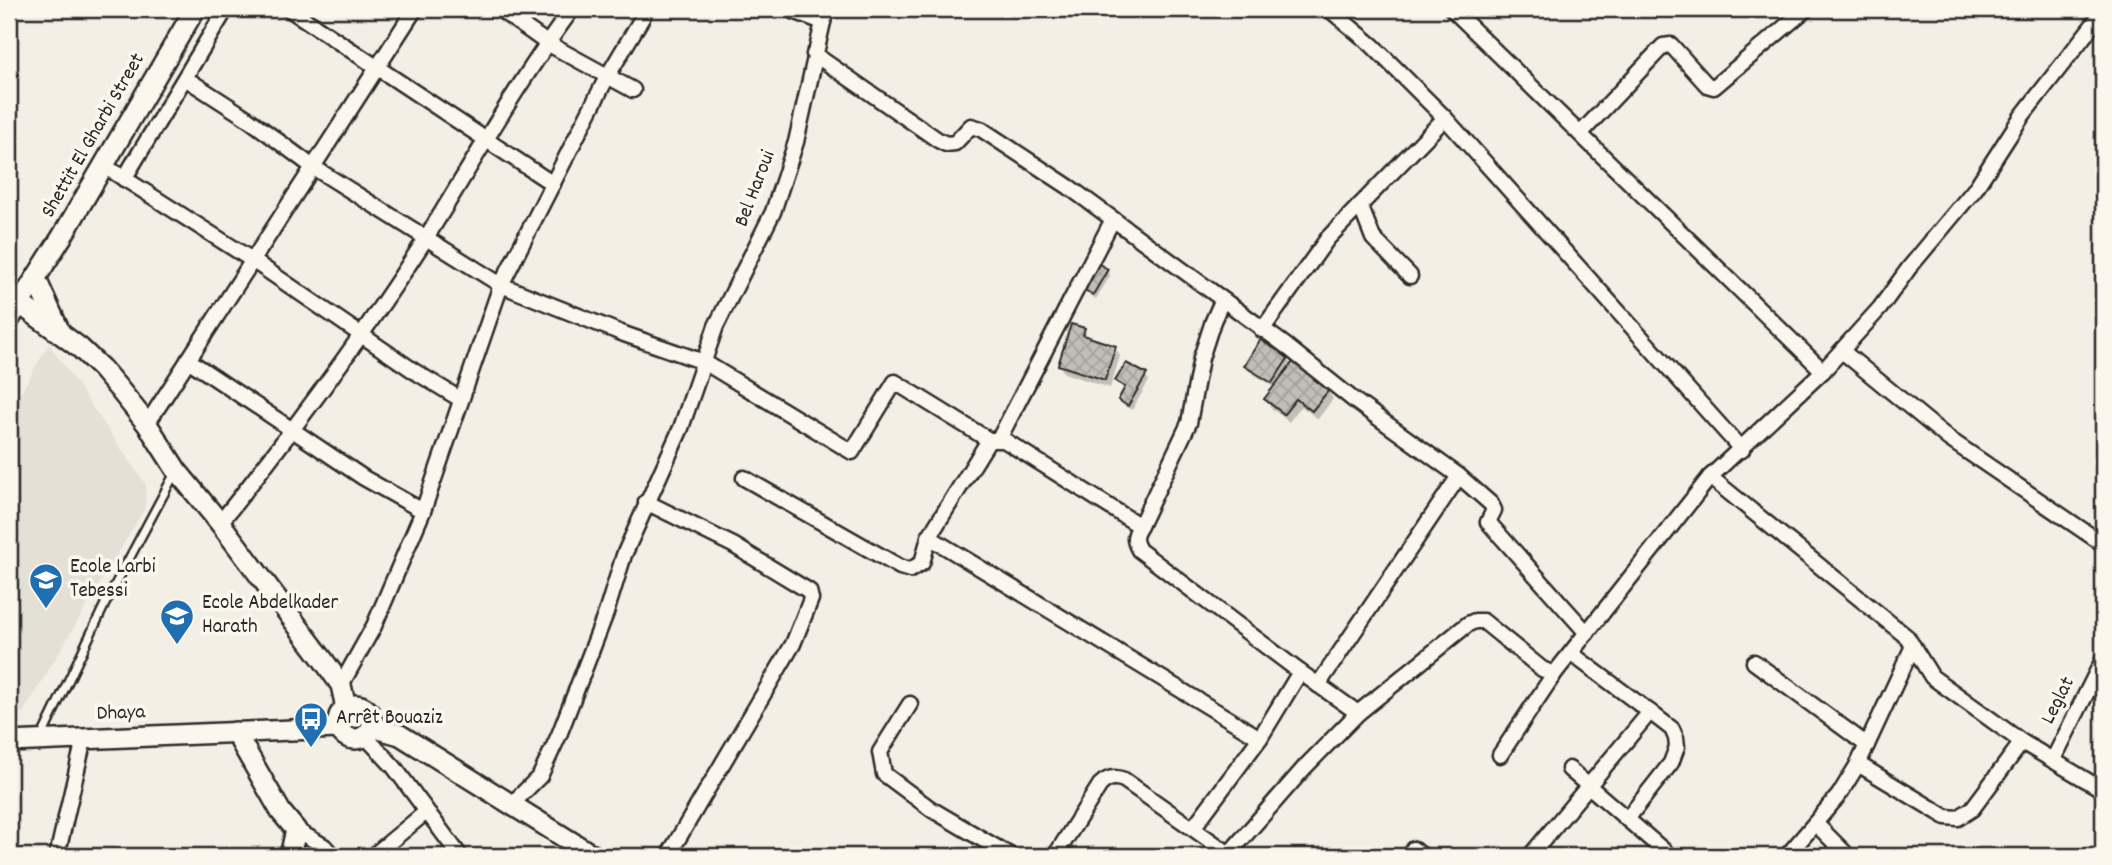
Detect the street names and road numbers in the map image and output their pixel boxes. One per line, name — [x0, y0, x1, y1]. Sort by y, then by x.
street label: Shettit El Gharbi Street — [35, 48, 154, 224]
street label: Bel Haroui — [728, 146, 784, 232]
street label: Leglat — [2034, 672, 2084, 730]
street label: Dhaya — [96, 698, 147, 730]

